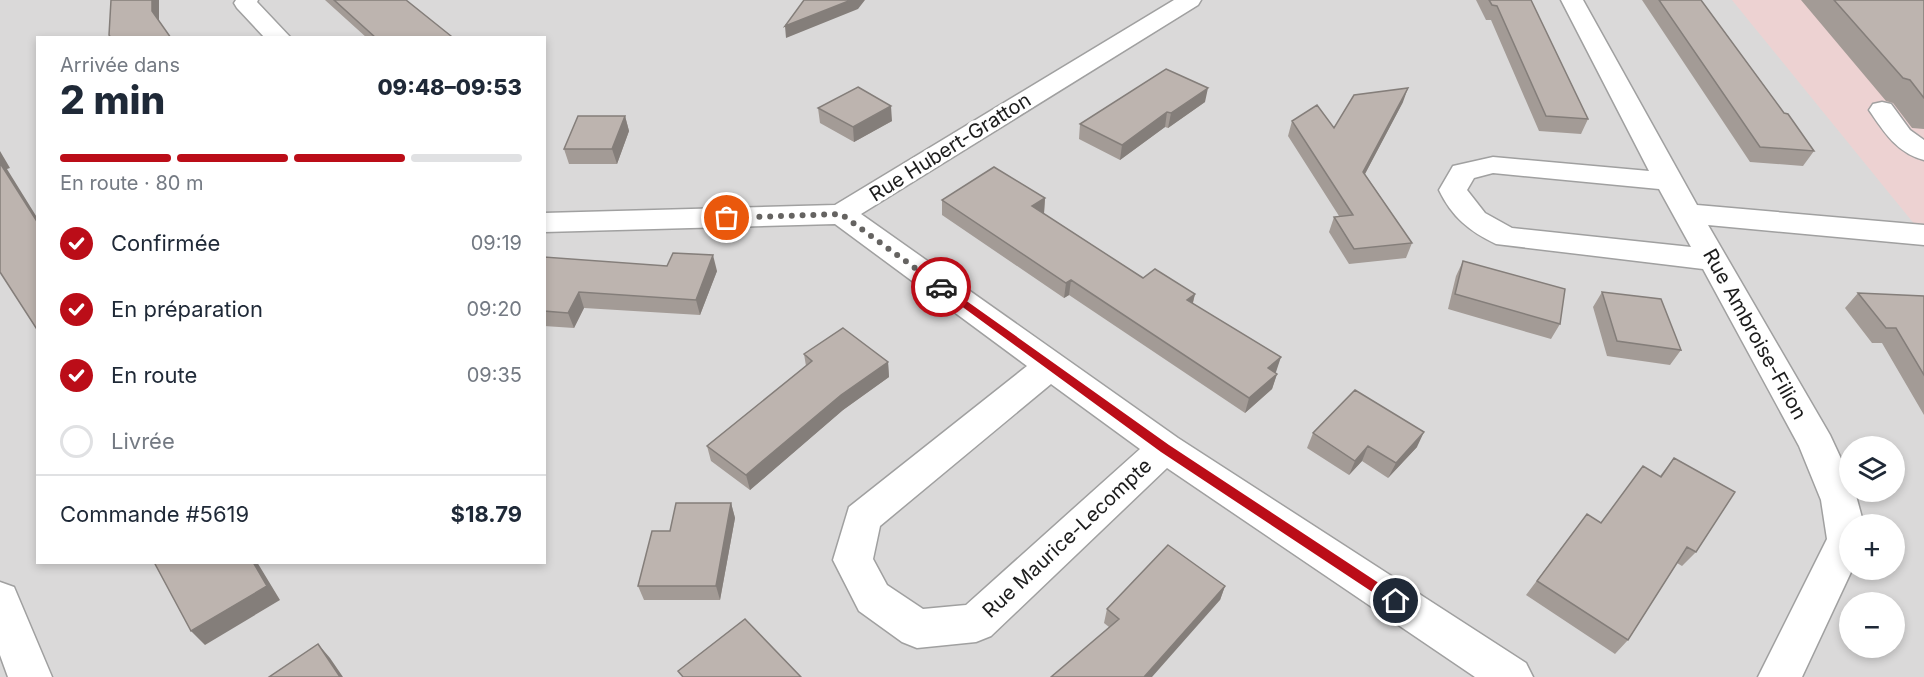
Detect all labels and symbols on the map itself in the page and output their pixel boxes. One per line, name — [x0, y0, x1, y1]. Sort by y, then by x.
street label: Rue Hubert-Gratton — [865, 88, 1035, 206]
pin — [701, 192, 752, 243]
street label: Rue Ambroise-Filion — [1698, 245, 1812, 423]
courier — [911, 257, 971, 317]
street label: Rue Maurice-Lecompte — [978, 453, 1156, 623]
pin — [1370, 575, 1421, 626]

